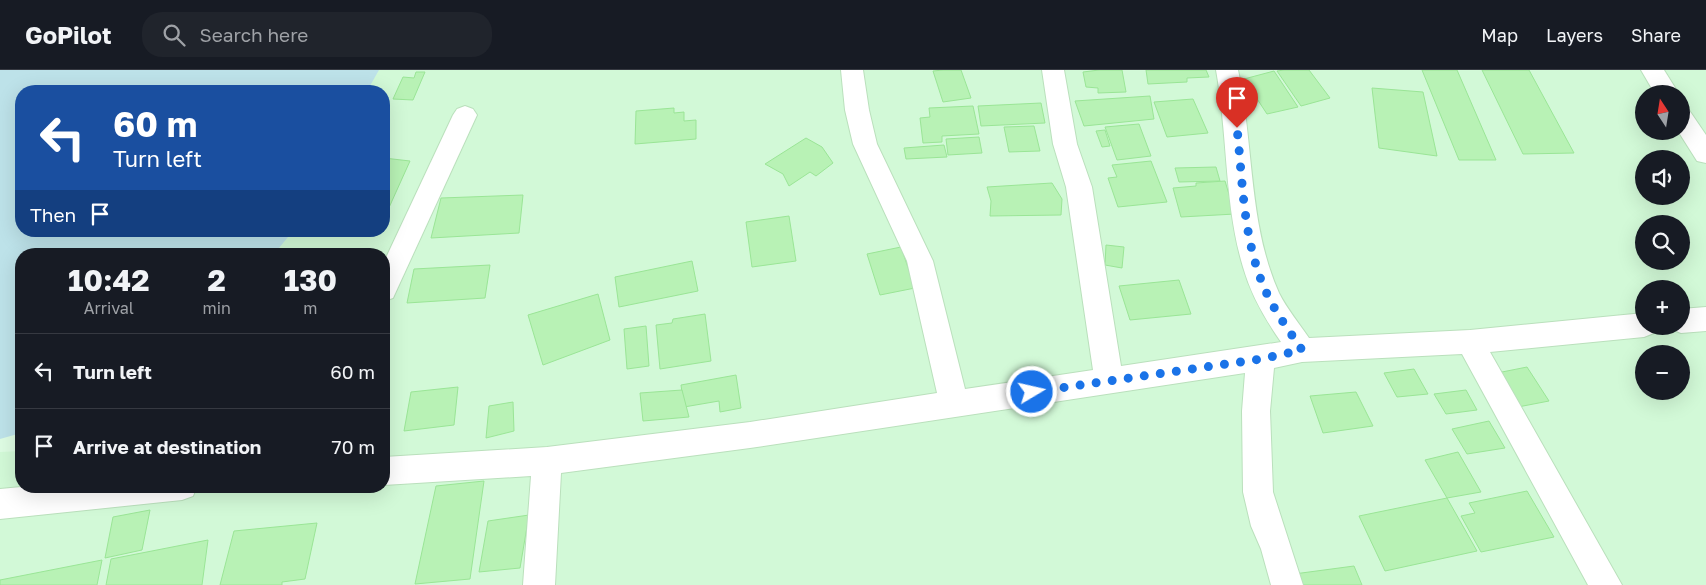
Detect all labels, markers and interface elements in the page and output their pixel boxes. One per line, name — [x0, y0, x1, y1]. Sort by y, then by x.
search box — [142, 12, 492, 57]
text: GoPilot — [25, 20, 112, 49]
icon: search — [160, 21, 188, 49]
text: Search here — [200, 23, 308, 46]
text: Map — [1481, 24, 1518, 46]
text: Layers — [1546, 24, 1603, 46]
text: Share — [1631, 24, 1681, 46]
pin — [1216, 77, 1258, 128]
icon: arrive — [1223, 84, 1251, 112]
north arrow — [1635, 85, 1690, 140]
map controls — [1635, 85, 1690, 400]
text: 60 m — [113, 103, 197, 145]
icon: left — [30, 105, 95, 170]
text: Turn left — [113, 145, 202, 172]
button: sound — [1635, 150, 1690, 205]
icon: arrive — [86, 200, 114, 228]
text: Then — [30, 203, 76, 226]
button: search — [1635, 215, 1690, 270]
text: 10:42 — [68, 262, 150, 298]
text: 2 — [208, 262, 226, 298]
text: 130 — [284, 262, 337, 298]
button: + — [1635, 280, 1690, 335]
text: Arrival — [84, 298, 134, 318]
text: min — [203, 298, 231, 318]
text: m — [303, 298, 317, 318]
button: − — [1635, 345, 1690, 400]
icon: left — [30, 357, 58, 385]
text: Turn left — [73, 360, 152, 383]
text: 60 m — [330, 360, 375, 383]
position arrow — [1005, 365, 1057, 417]
icon: arrive — [30, 432, 58, 460]
text: Arrive at destination — [73, 435, 261, 458]
text: 70 m — [332, 435, 375, 458]

